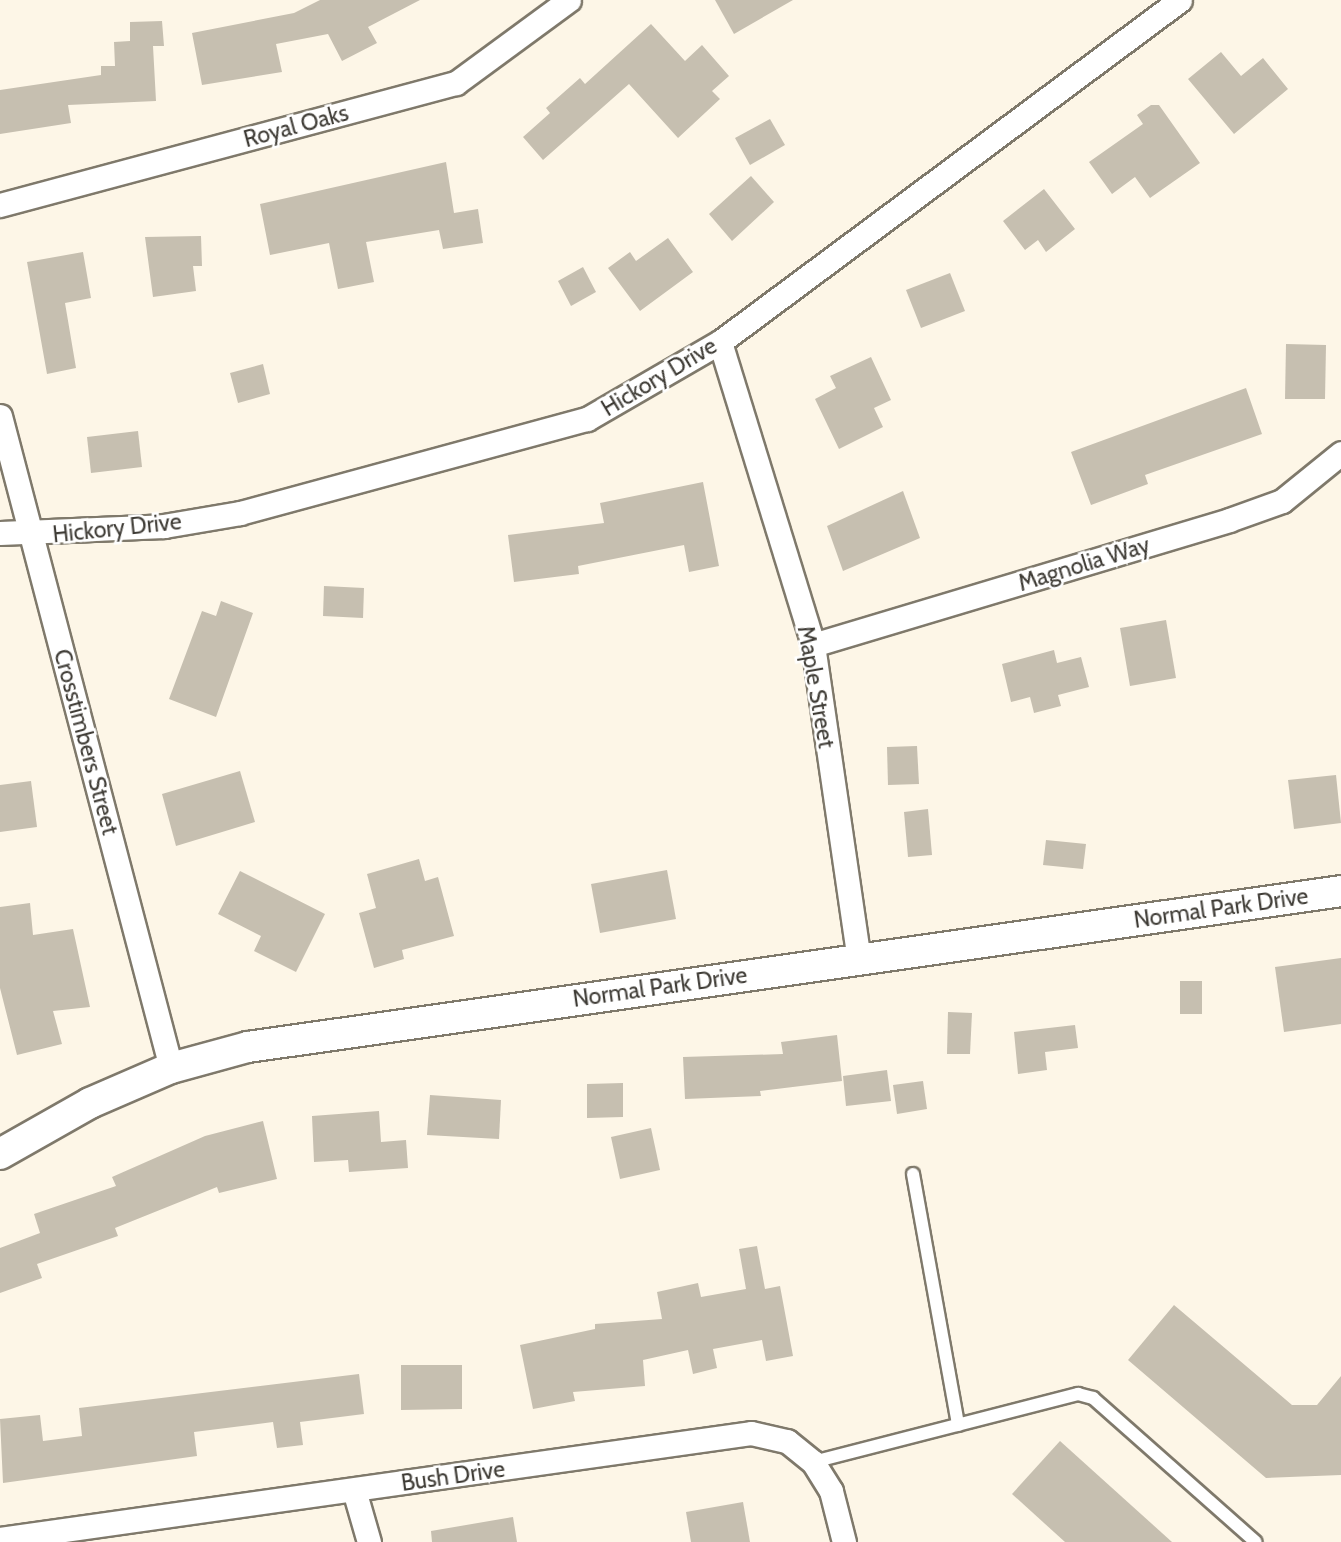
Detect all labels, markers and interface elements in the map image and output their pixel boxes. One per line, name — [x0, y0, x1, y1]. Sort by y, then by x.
street label: Royal Oaks — [241, 99, 351, 153]
street label: Hickory Drive — [596, 332, 722, 422]
street label: Hickory Drive — [51, 508, 183, 548]
street label: Magnolia Way — [1015, 531, 1153, 597]
street label: Maple Street — [792, 624, 840, 750]
street label: Crosstimbers Street — [48, 646, 124, 838]
street label: Normal Park Drive — [1132, 882, 1310, 934]
street label: Normal Park Drive — [571, 961, 749, 1013]
street label: Bush Drive — [399, 1455, 507, 1497]

